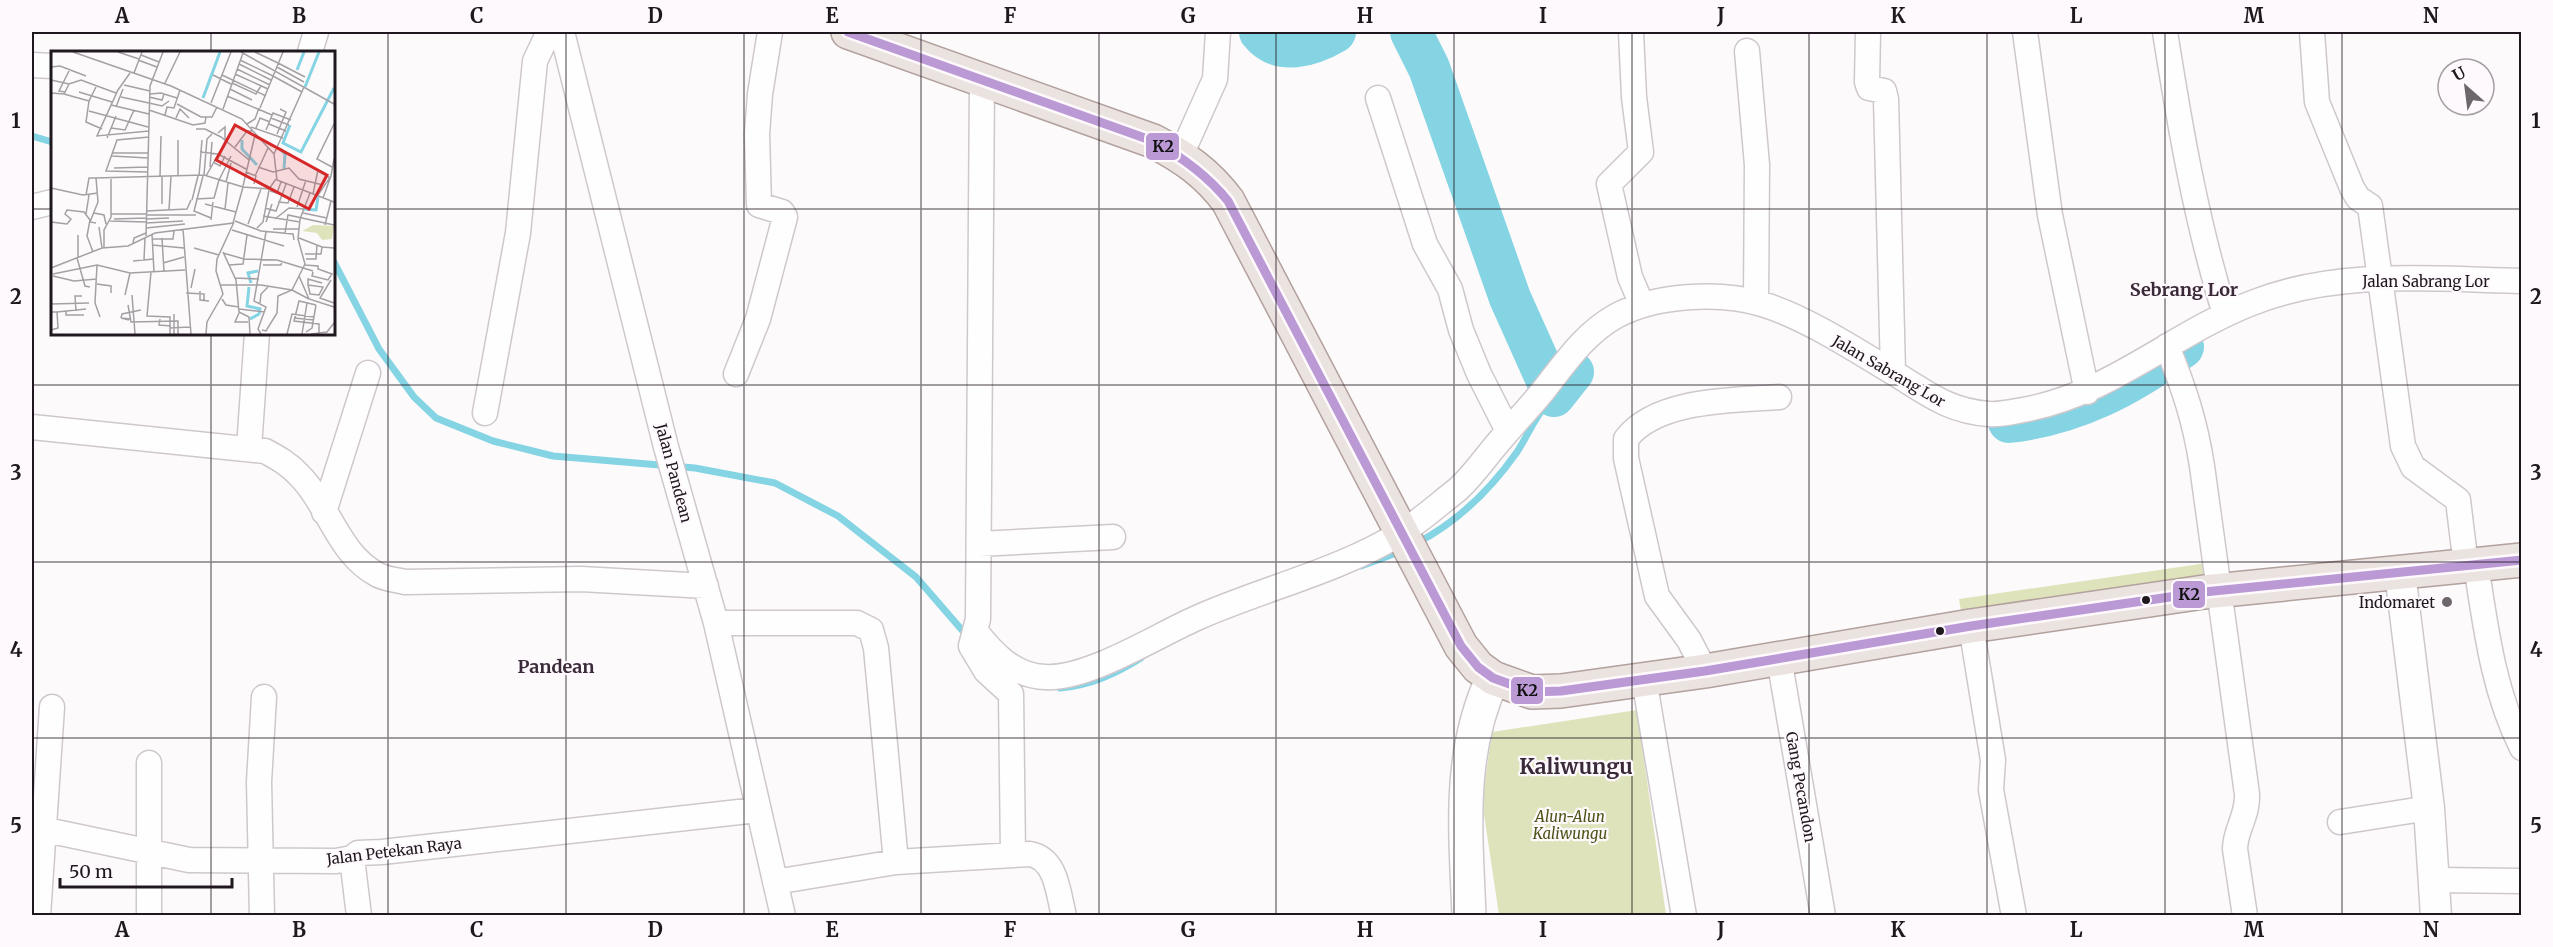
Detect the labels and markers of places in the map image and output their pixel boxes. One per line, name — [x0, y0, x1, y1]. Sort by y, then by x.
place label: Indomaret — [2359, 593, 2435, 612]
unlabelled marker — [2140, 594, 2152, 606]
marker: Indomaret — [2440, 595, 2454, 609]
unlabelled marker — [1934, 625, 1946, 637]

